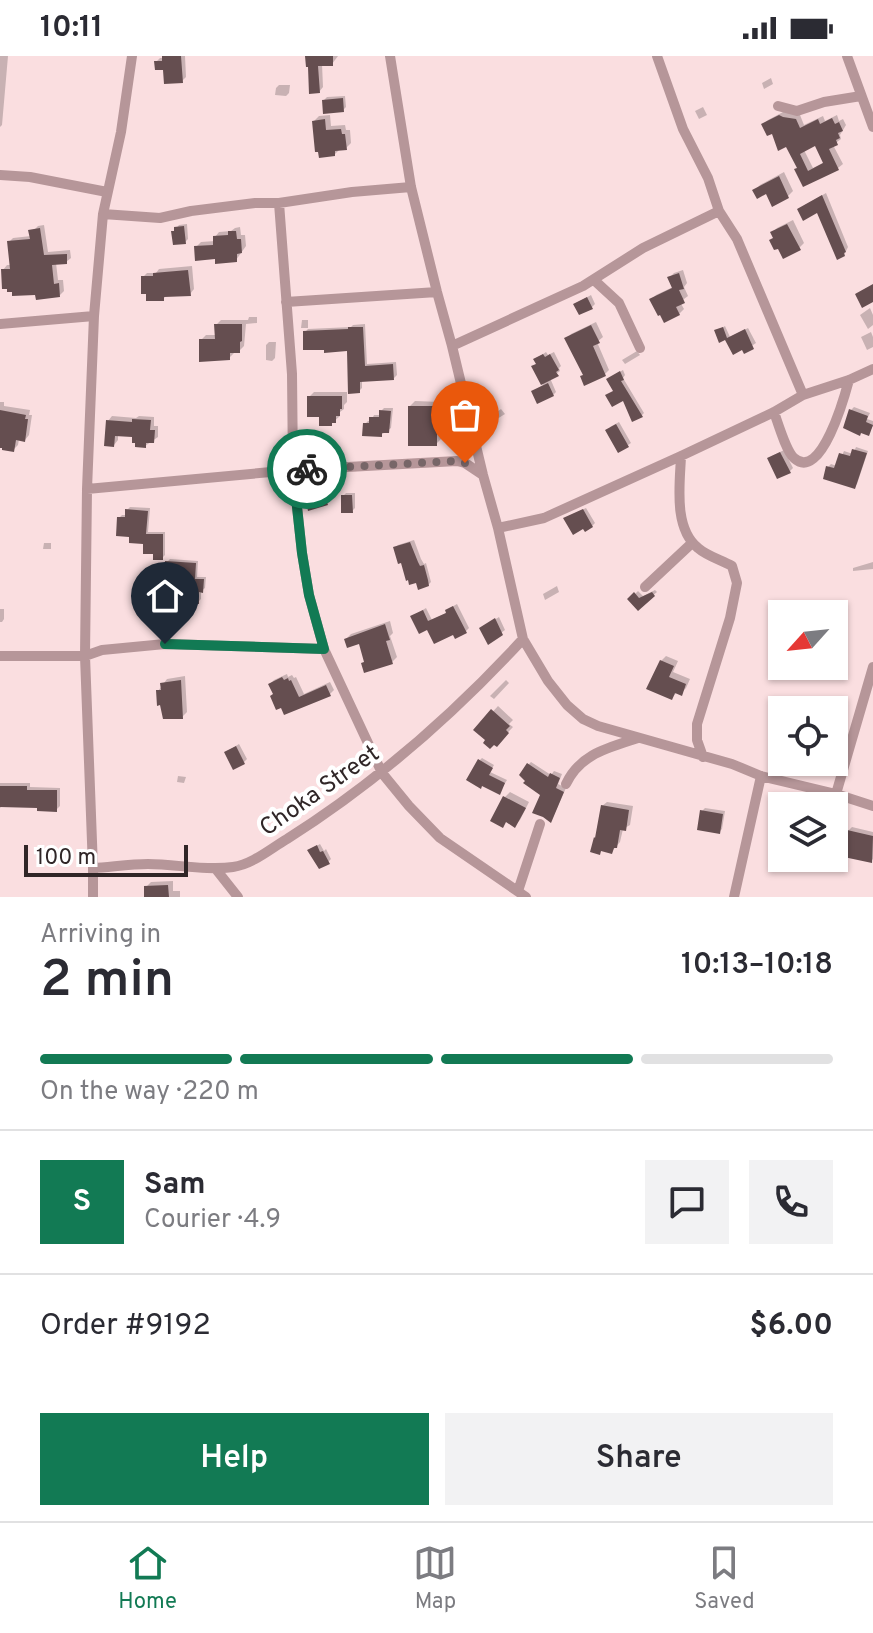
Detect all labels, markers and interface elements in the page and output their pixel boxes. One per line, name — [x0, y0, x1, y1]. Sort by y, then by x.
text: 10:11 — [40, 10, 103, 47]
pin — [431, 381, 499, 463]
icon: bag — [443, 393, 487, 437]
courier — [267, 429, 347, 509]
icon: bike — [285, 447, 329, 491]
pin — [131, 562, 199, 644]
icon: home — [143, 574, 187, 618]
north arrow — [768, 600, 848, 680]
map controls — [768, 600, 848, 872]
button: locate — [768, 696, 848, 776]
street label: Choka Street — [254, 739, 386, 844]
button: layers — [768, 792, 848, 872]
scale bar — [24, 841, 188, 877]
text: 100 m — [36, 845, 96, 872]
text: Arriving in — [40, 919, 161, 952]
text: 10:13–10:18 — [681, 947, 833, 984]
text: 2 min — [40, 949, 174, 1015]
text: On the way · 220 m — [40, 1076, 259, 1109]
button: chat — [645, 1160, 729, 1244]
button: phone — [749, 1160, 833, 1244]
text: Sam — [144, 1167, 206, 1204]
text: S — [73, 1184, 91, 1221]
text: Courier · 4.9 — [144, 1204, 281, 1237]
text: Order #9192 — [40, 1308, 211, 1345]
text: $6.00 — [750, 1308, 833, 1345]
button: Help — [40, 1413, 429, 1505]
button: Share — [445, 1413, 833, 1505]
tab: Home — [118, 1541, 177, 1616]
tab: Map — [413, 1541, 457, 1616]
tab: Saved — [694, 1541, 755, 1616]

